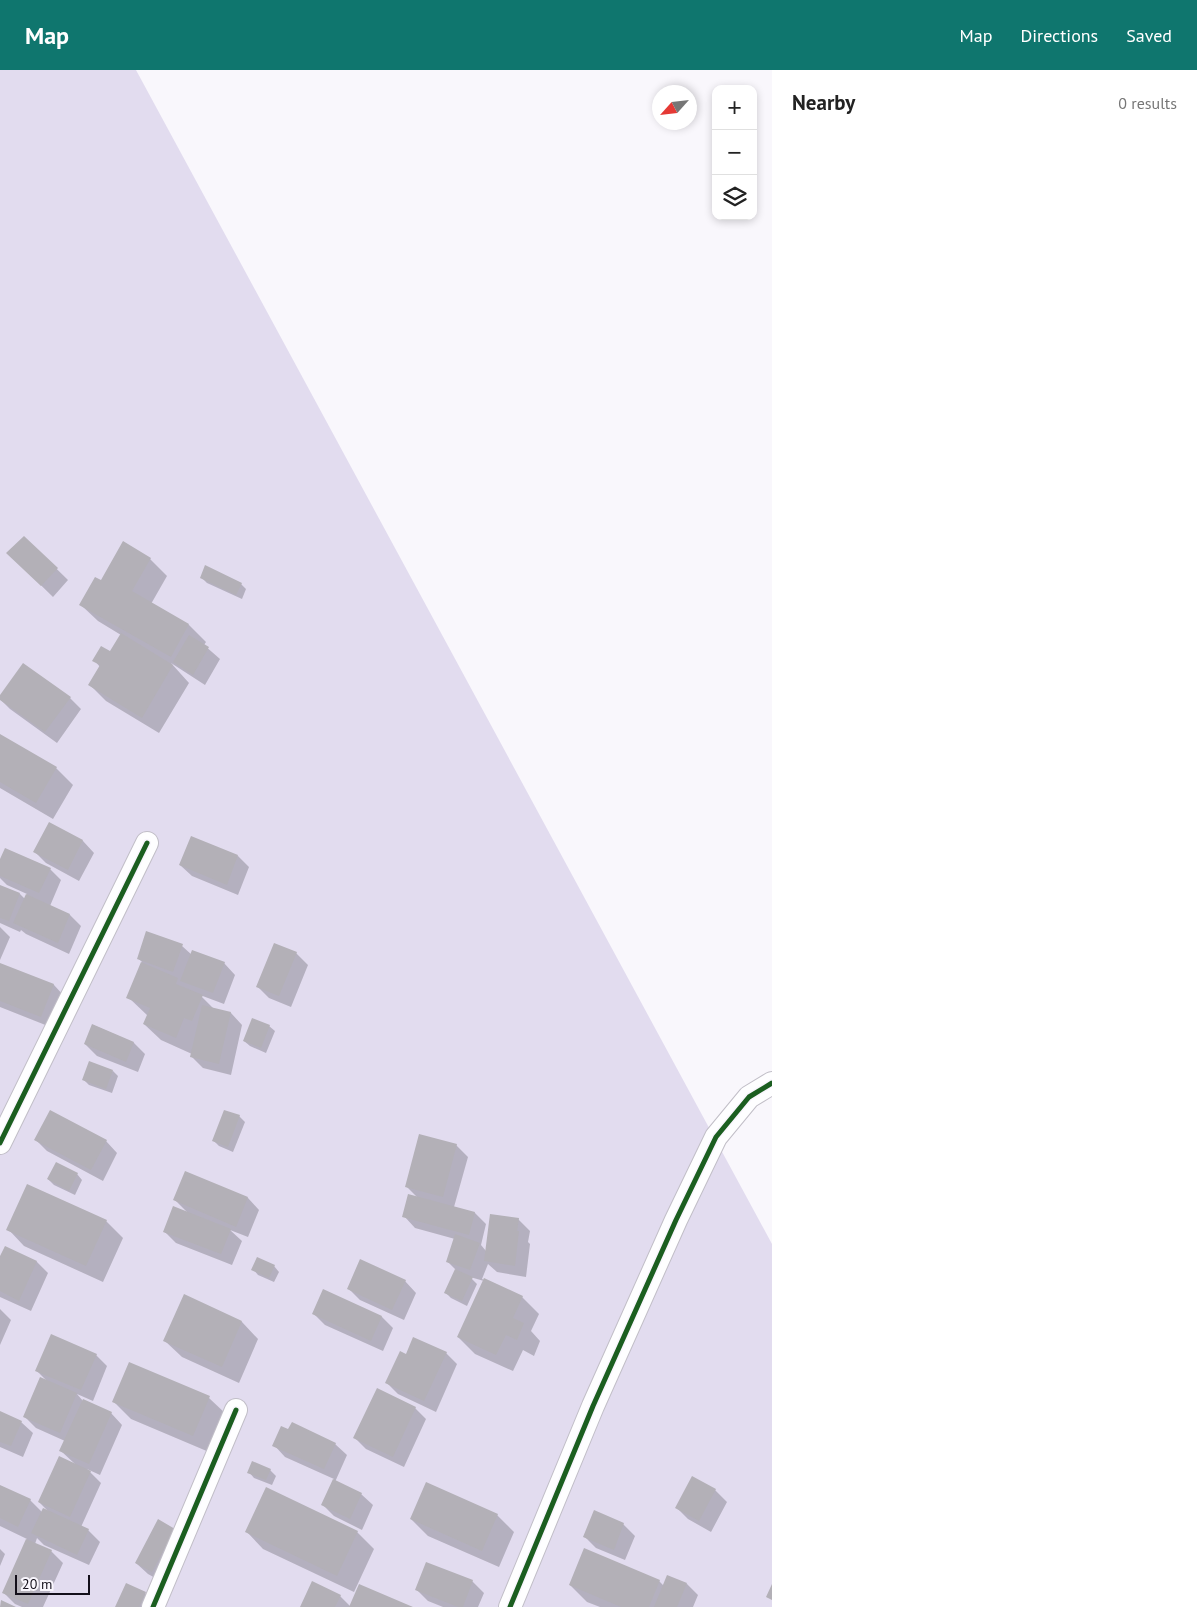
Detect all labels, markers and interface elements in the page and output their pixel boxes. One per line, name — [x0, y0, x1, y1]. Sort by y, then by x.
text: Map — [25, 20, 69, 51]
text: Map — [960, 24, 992, 47]
text: Directions — [1020, 24, 1098, 47]
text: Saved — [1126, 24, 1172, 47]
north arrow — [652, 85, 697, 130]
map controls — [712, 85, 757, 220]
button: + — [712, 85, 757, 130]
text: Nearby — [792, 89, 855, 116]
text: 0 results — [1118, 93, 1177, 113]
button: − — [712, 130, 757, 175]
button: layers — [712, 175, 757, 220]
scale bar — [15, 1572, 90, 1595]
text: 20 m — [22, 1575, 52, 1593]

